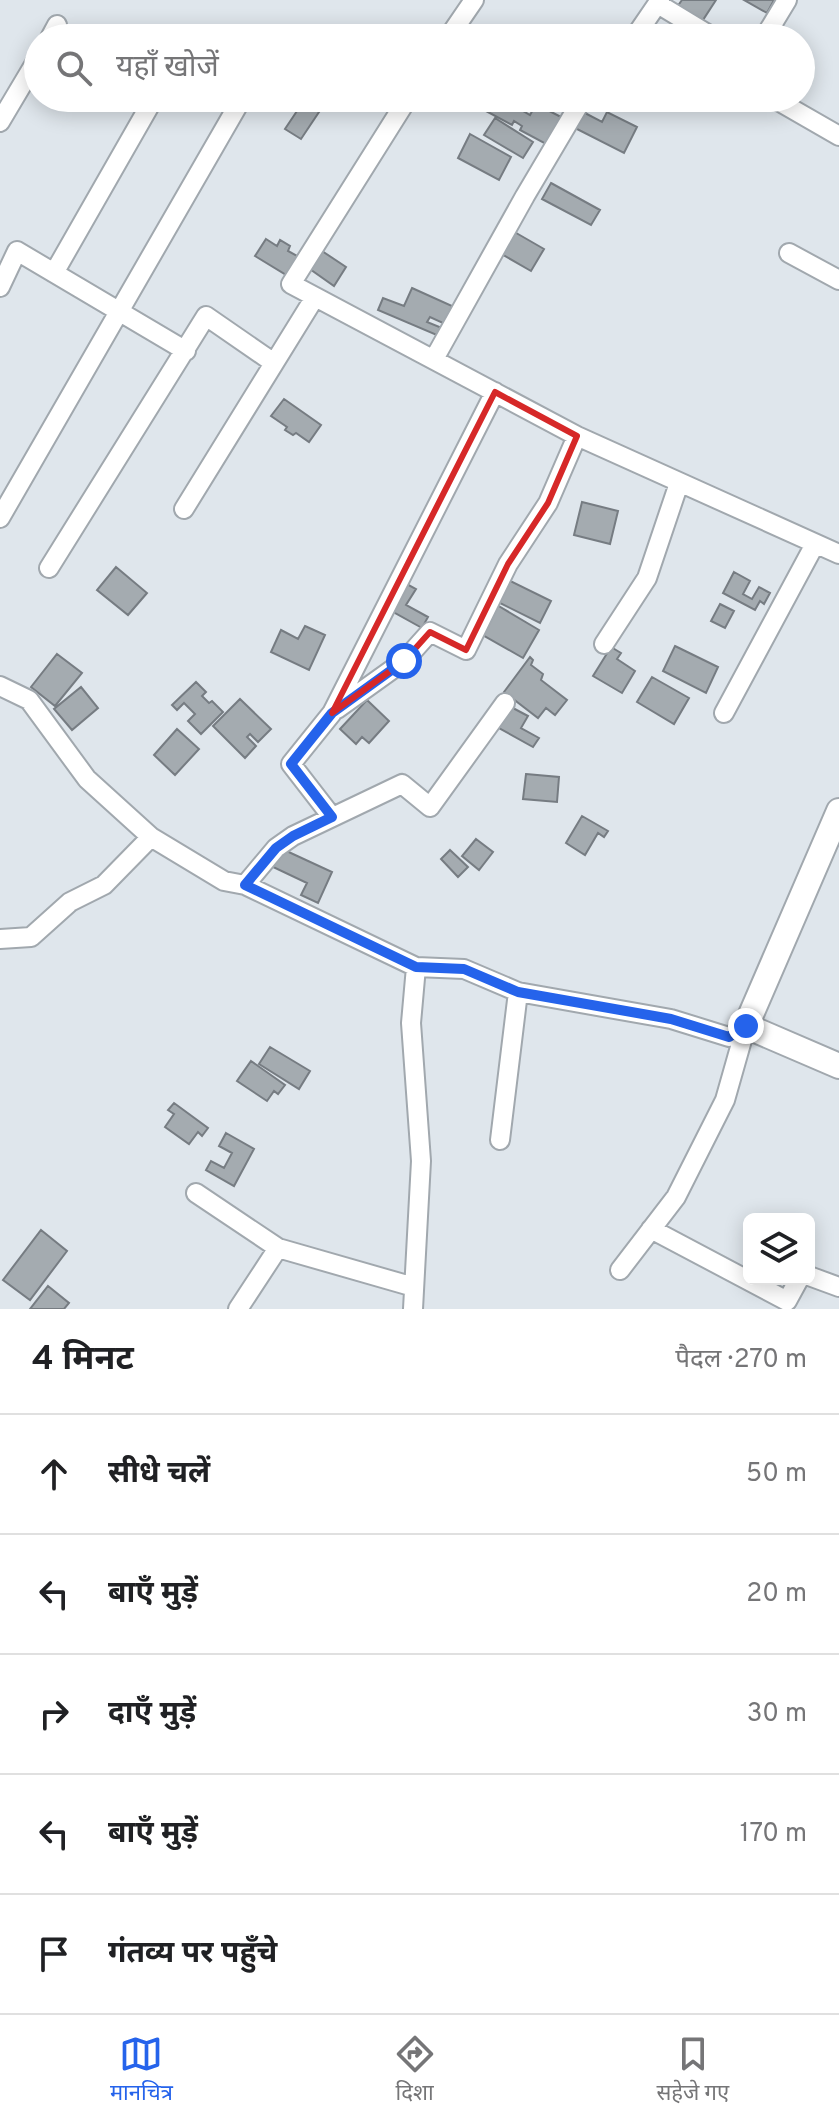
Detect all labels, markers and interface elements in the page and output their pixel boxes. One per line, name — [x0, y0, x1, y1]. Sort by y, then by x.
search box — [24, 24, 815, 112]
icon: search — [52, 46, 96, 90]
text: यहाँ खोजें — [116, 50, 219, 87]
route start — [386, 643, 422, 679]
route end — [728, 1008, 764, 1044]
map controls — [743, 1213, 815, 1285]
button: layers — [743, 1213, 815, 1285]
text: 4 मिनट — [32, 1339, 134, 1382]
text: पैदल · 270 m — [675, 1344, 807, 1377]
icon: ahead — [32, 1452, 76, 1496]
text: सीधे चलें — [108, 1456, 210, 1493]
text: 50 m — [746, 1458, 807, 1491]
icon: left — [32, 1572, 76, 1616]
text: बाएँ मुड़ें — [108, 1576, 198, 1613]
text: 20 m — [746, 1578, 807, 1611]
icon: right — [32, 1692, 76, 1736]
text: दाएँ मुड़ें — [108, 1696, 196, 1733]
text: 30 m — [747, 1698, 807, 1731]
icon: left — [32, 1812, 76, 1856]
text: बाएँ मुड़ें — [108, 1816, 198, 1853]
text: 170 m — [740, 1818, 807, 1851]
icon: arrive — [32, 1932, 76, 1976]
text: गंतव्य पर पहुँचे — [108, 1936, 277, 1973]
tab: मानचित्र — [110, 2032, 173, 2109]
tab: दिशा — [393, 2032, 437, 2109]
tab: सहेजे गए — [656, 2032, 729, 2109]

